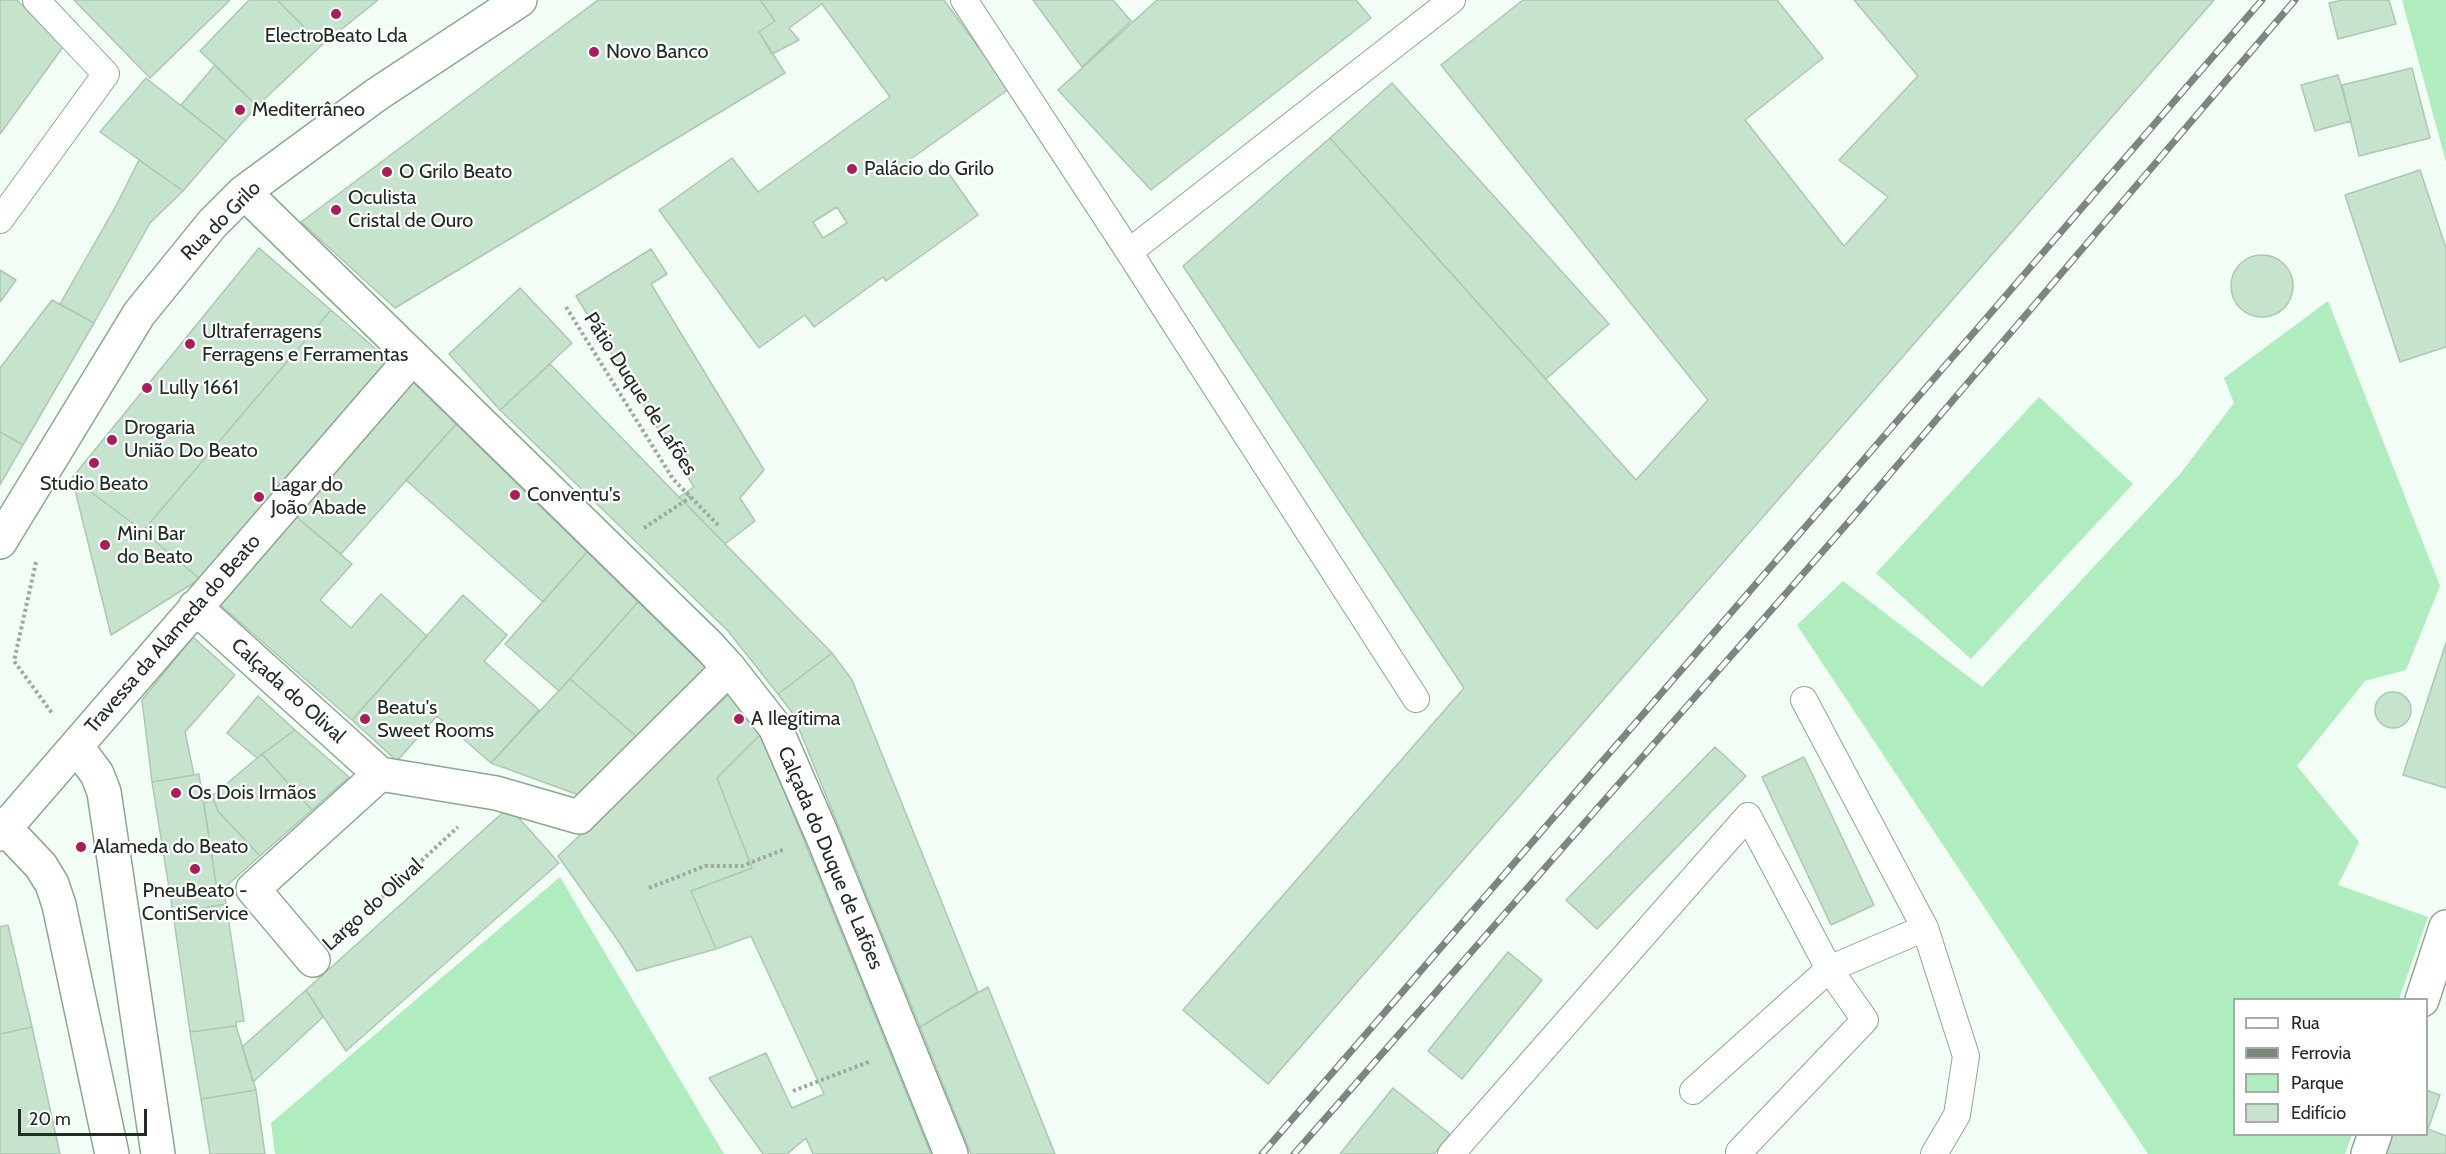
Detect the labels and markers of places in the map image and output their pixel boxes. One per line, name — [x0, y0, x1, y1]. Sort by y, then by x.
marker: ElectroBeato Lda — [329, 7, 343, 21]
place label: ElectroBeato Lda — [265, 24, 407, 48]
place label: Novo Banco — [606, 40, 708, 64]
marker: Novo Banco — [587, 45, 601, 59]
place label: Mediterrâneo — [252, 98, 365, 122]
marker: Mediterrâneo — [233, 103, 247, 117]
place label: Palácio do Grilo — [864, 157, 994, 181]
place label: O Grilo Beato — [399, 160, 512, 184]
marker: Palácio do Grilo — [845, 162, 859, 176]
marker: O Grilo Beato — [380, 165, 394, 179]
place label: Oculista Cristal de Ouro — [348, 186, 473, 233]
marker: Oculista Cristal de Ouro — [329, 203, 343, 217]
place label: Ultraferragens Ferragens e Ferramentas — [202, 320, 408, 367]
marker: Ultraferragens Ferragens e Ferramentas — [183, 337, 197, 351]
place label: Lully 1661 — [159, 376, 239, 400]
marker: Lully 1661 — [140, 381, 154, 395]
place label: Drogaria União Do Beato — [124, 416, 258, 463]
marker: Drogaria União Do Beato — [105, 433, 119, 447]
marker: Studio Beato — [87, 456, 101, 470]
place label: Studio Beato — [40, 472, 148, 496]
place label: Lagar do João Abade — [271, 473, 366, 520]
place label: Conventu's — [527, 483, 621, 507]
marker: Conventu's — [508, 488, 522, 502]
marker: Lagar do João Abade — [252, 490, 266, 504]
place label: Mini Bar do Beato — [117, 522, 193, 569]
marker: Mini Bar do Beato — [98, 538, 112, 552]
place label: Beatu's Sweet Rooms — [377, 696, 494, 743]
place label: A Ilegítima — [751, 707, 840, 731]
marker: Beatu's Sweet Rooms — [358, 712, 372, 726]
marker: A Ilegítima — [732, 712, 746, 726]
place label: Os Dois Irmãos — [188, 781, 316, 805]
marker: Os Dois Irmãos — [169, 786, 183, 800]
place label: Alameda do Beato — [93, 835, 248, 859]
marker: Alameda do Beato — [74, 840, 88, 854]
marker: PneuBeato - ContiService — [188, 862, 202, 876]
place label: PneuBeato - ContiService — [142, 879, 248, 926]

